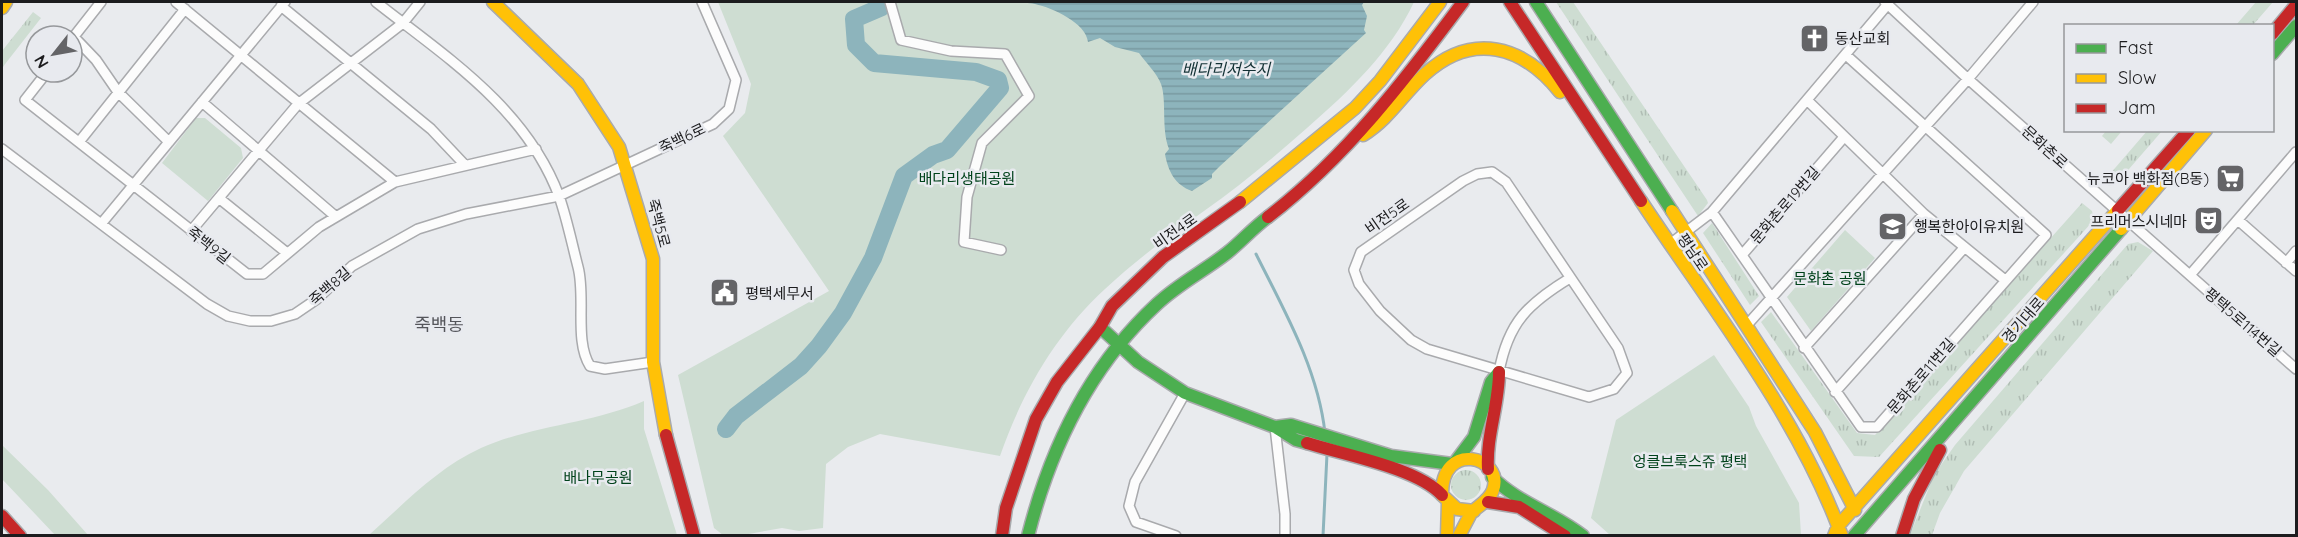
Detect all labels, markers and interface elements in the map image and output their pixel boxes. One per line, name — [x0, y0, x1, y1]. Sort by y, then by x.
church icon: 동산교회 — [1798, 22, 1830, 54]
north arrow — [24, 24, 84, 84]
legend — [2064, 24, 2274, 132]
place label: 동산교회 — [1835, 29, 1890, 48]
text: Fast — [2118, 36, 2153, 59]
text: N — [30, 52, 53, 72]
water label: 배다리저수지 — [1182, 59, 1271, 79]
text: Slow — [2118, 66, 2156, 89]
text: Jam — [2118, 96, 2156, 119]
street label: 죽백6로 — [656, 119, 708, 157]
street label: 문화촌로 — [2018, 121, 2072, 173]
street label: 문화촌로19번길 — [1746, 162, 1824, 248]
supermarket icon: 뉴코아 백화점(B동) — [2214, 162, 2246, 194]
park label: 배다리생태공원 — [919, 169, 1015, 188]
place label: 뉴코아 백화점(B동) — [2087, 169, 2209, 188]
street label: 비전5로 — [1361, 194, 1413, 238]
street label: 죽백5로 — [643, 197, 675, 249]
theatre icon: 프리머스시네마 — [2192, 205, 2224, 237]
street label: 비전4로 — [1149, 209, 1201, 253]
school or university icon: 행복한아이유치원 — [1877, 210, 1909, 242]
place label: 프리머스시네마 — [2090, 212, 2187, 231]
place label: 행복한아이유치원 — [1914, 217, 2024, 236]
street label: 죽백9길 — [184, 222, 234, 268]
street label: 평남로 — [1674, 230, 1712, 274]
street label: 죽백8길 — [305, 263, 355, 309]
park label: 문화촌 공원 — [1793, 269, 1867, 288]
public building icon: 평택세무서 — [708, 277, 740, 309]
street label: 평택5로114번길 — [2201, 283, 2285, 361]
place label: 평택세무서 — [745, 284, 814, 303]
street label: 경기대로 — [1998, 293, 2048, 347]
district label: 죽백동 — [414, 313, 464, 336]
street label: 문화촌로11번길 — [1883, 334, 1959, 418]
park label: 엉클브룩스쥬 평택 — [1633, 452, 1747, 471]
park label: 배나무공원 — [563, 468, 633, 487]

